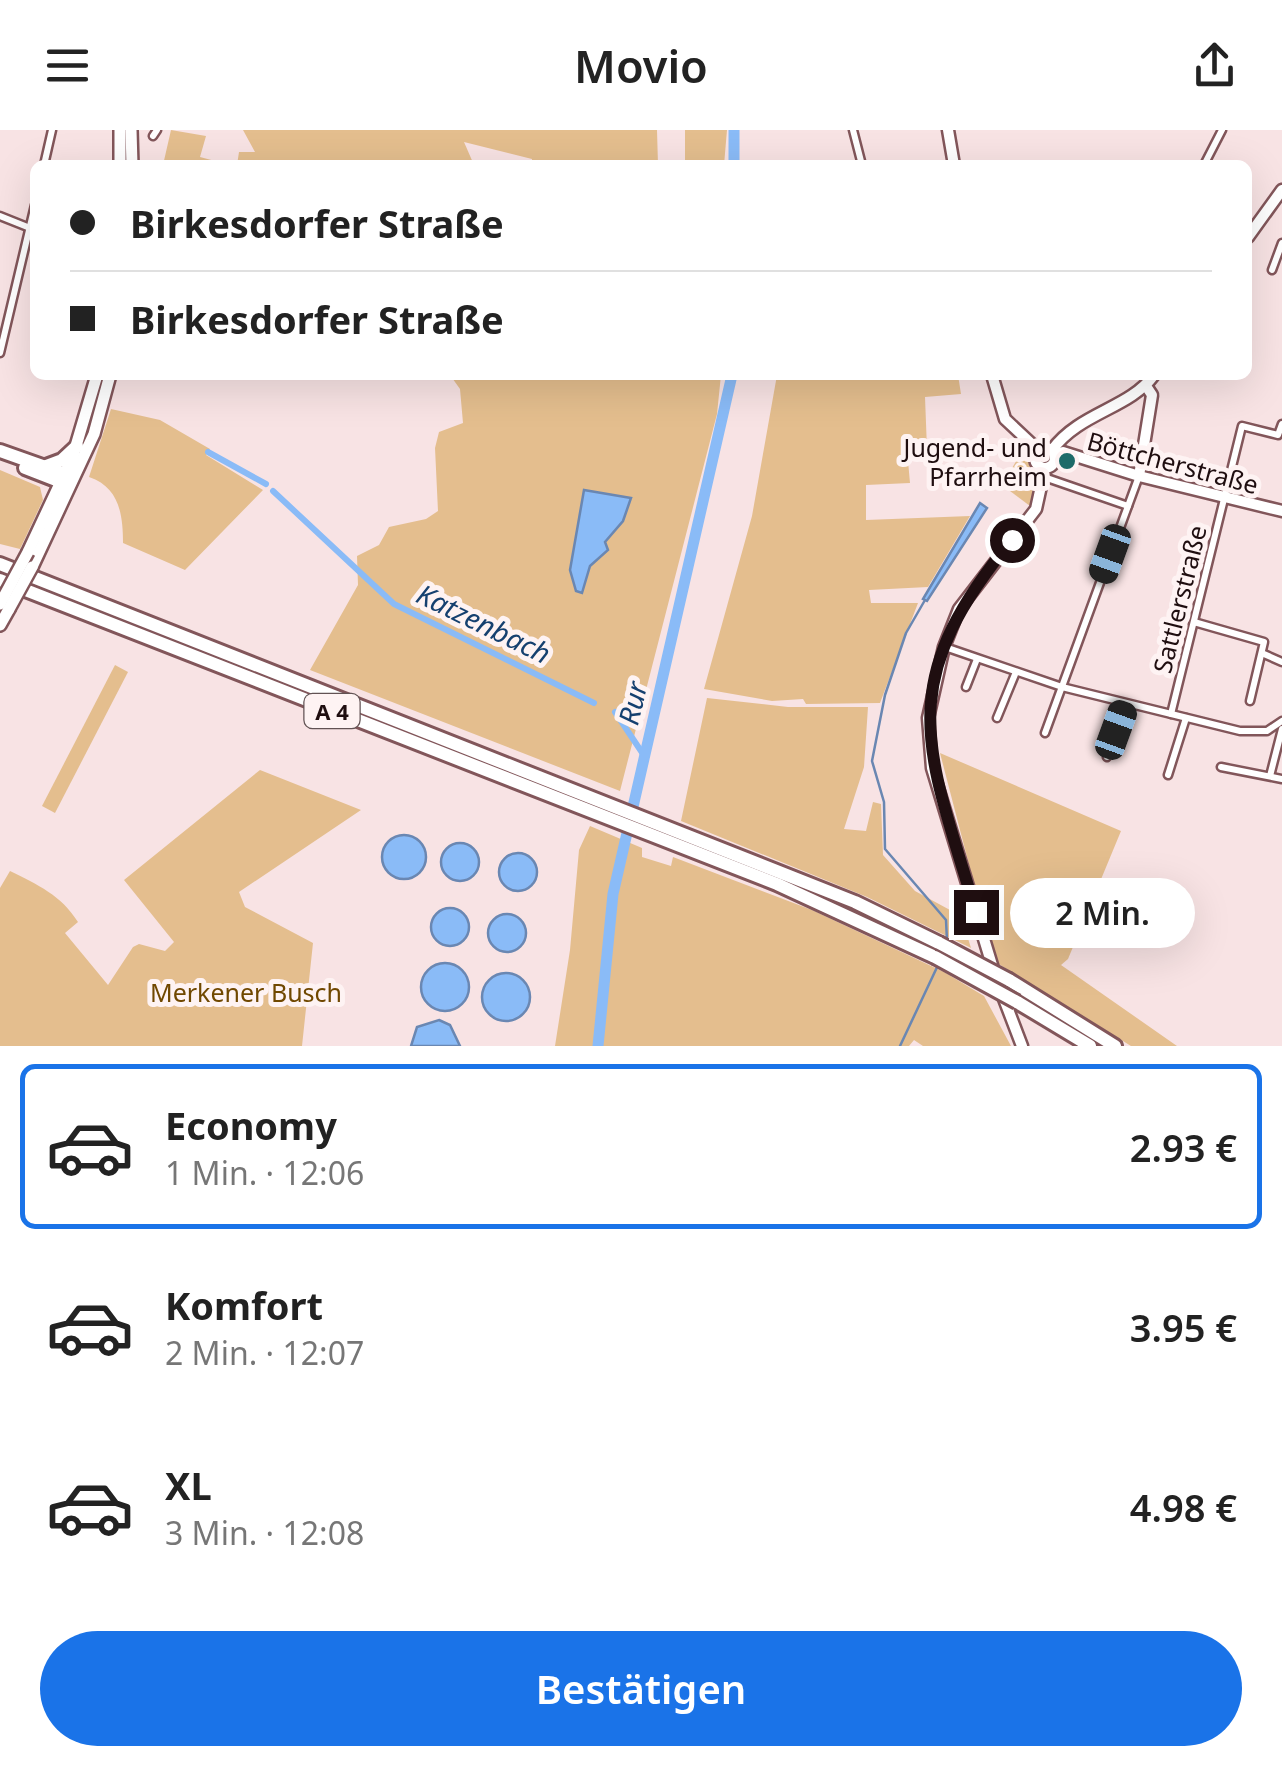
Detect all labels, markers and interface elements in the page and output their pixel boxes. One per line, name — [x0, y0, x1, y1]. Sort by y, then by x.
text: Movio — [574, 35, 708, 96]
icon: menu — [40, 38, 95, 93]
icon: share — [1187, 38, 1242, 93]
text: Birkesdorfer Straße — [130, 197, 504, 249]
text: Birkesdorfer Straße — [130, 293, 504, 345]
street label: Böttcherstraße — [1084, 423, 1262, 501]
place label: Jugend- und Pfarrheim — [902, 430, 1047, 493]
marker: Jugend- und Pfarrheim — [1056, 450, 1078, 472]
route start — [990, 518, 1035, 563]
car — [1086, 521, 1134, 587]
street label: Sattlerstraße — [1144, 521, 1214, 677]
water label: Katzenbach — [411, 574, 557, 672]
water label: Rur — [609, 676, 656, 728]
road number: A 4 — [304, 694, 360, 728]
car — [1092, 697, 1140, 763]
callout: 2 Min. — [1011, 877, 1196, 947]
route end — [954, 890, 999, 935]
text: 2 Min. — [1055, 891, 1150, 934]
park label: Merkener Busch — [150, 975, 342, 1009]
text: Economy — [165, 1099, 337, 1151]
icon: car — [45, 1102, 135, 1192]
text: 2.93 € — [1130, 1121, 1237, 1173]
text: 1 Min. · 12:06 — [165, 1151, 364, 1194]
text: Komfort — [165, 1279, 323, 1331]
icon: car — [45, 1282, 135, 1372]
text: 3.95 € — [1130, 1301, 1237, 1353]
text: 2 Min. · 12:07 — [165, 1331, 364, 1374]
text: XL — [165, 1459, 212, 1511]
icon: car — [45, 1462, 135, 1552]
text: 4.98 € — [1130, 1481, 1237, 1533]
text: 3 Min. · 12:08 — [165, 1511, 364, 1554]
button: Bestätigen — [40, 1631, 1242, 1746]

